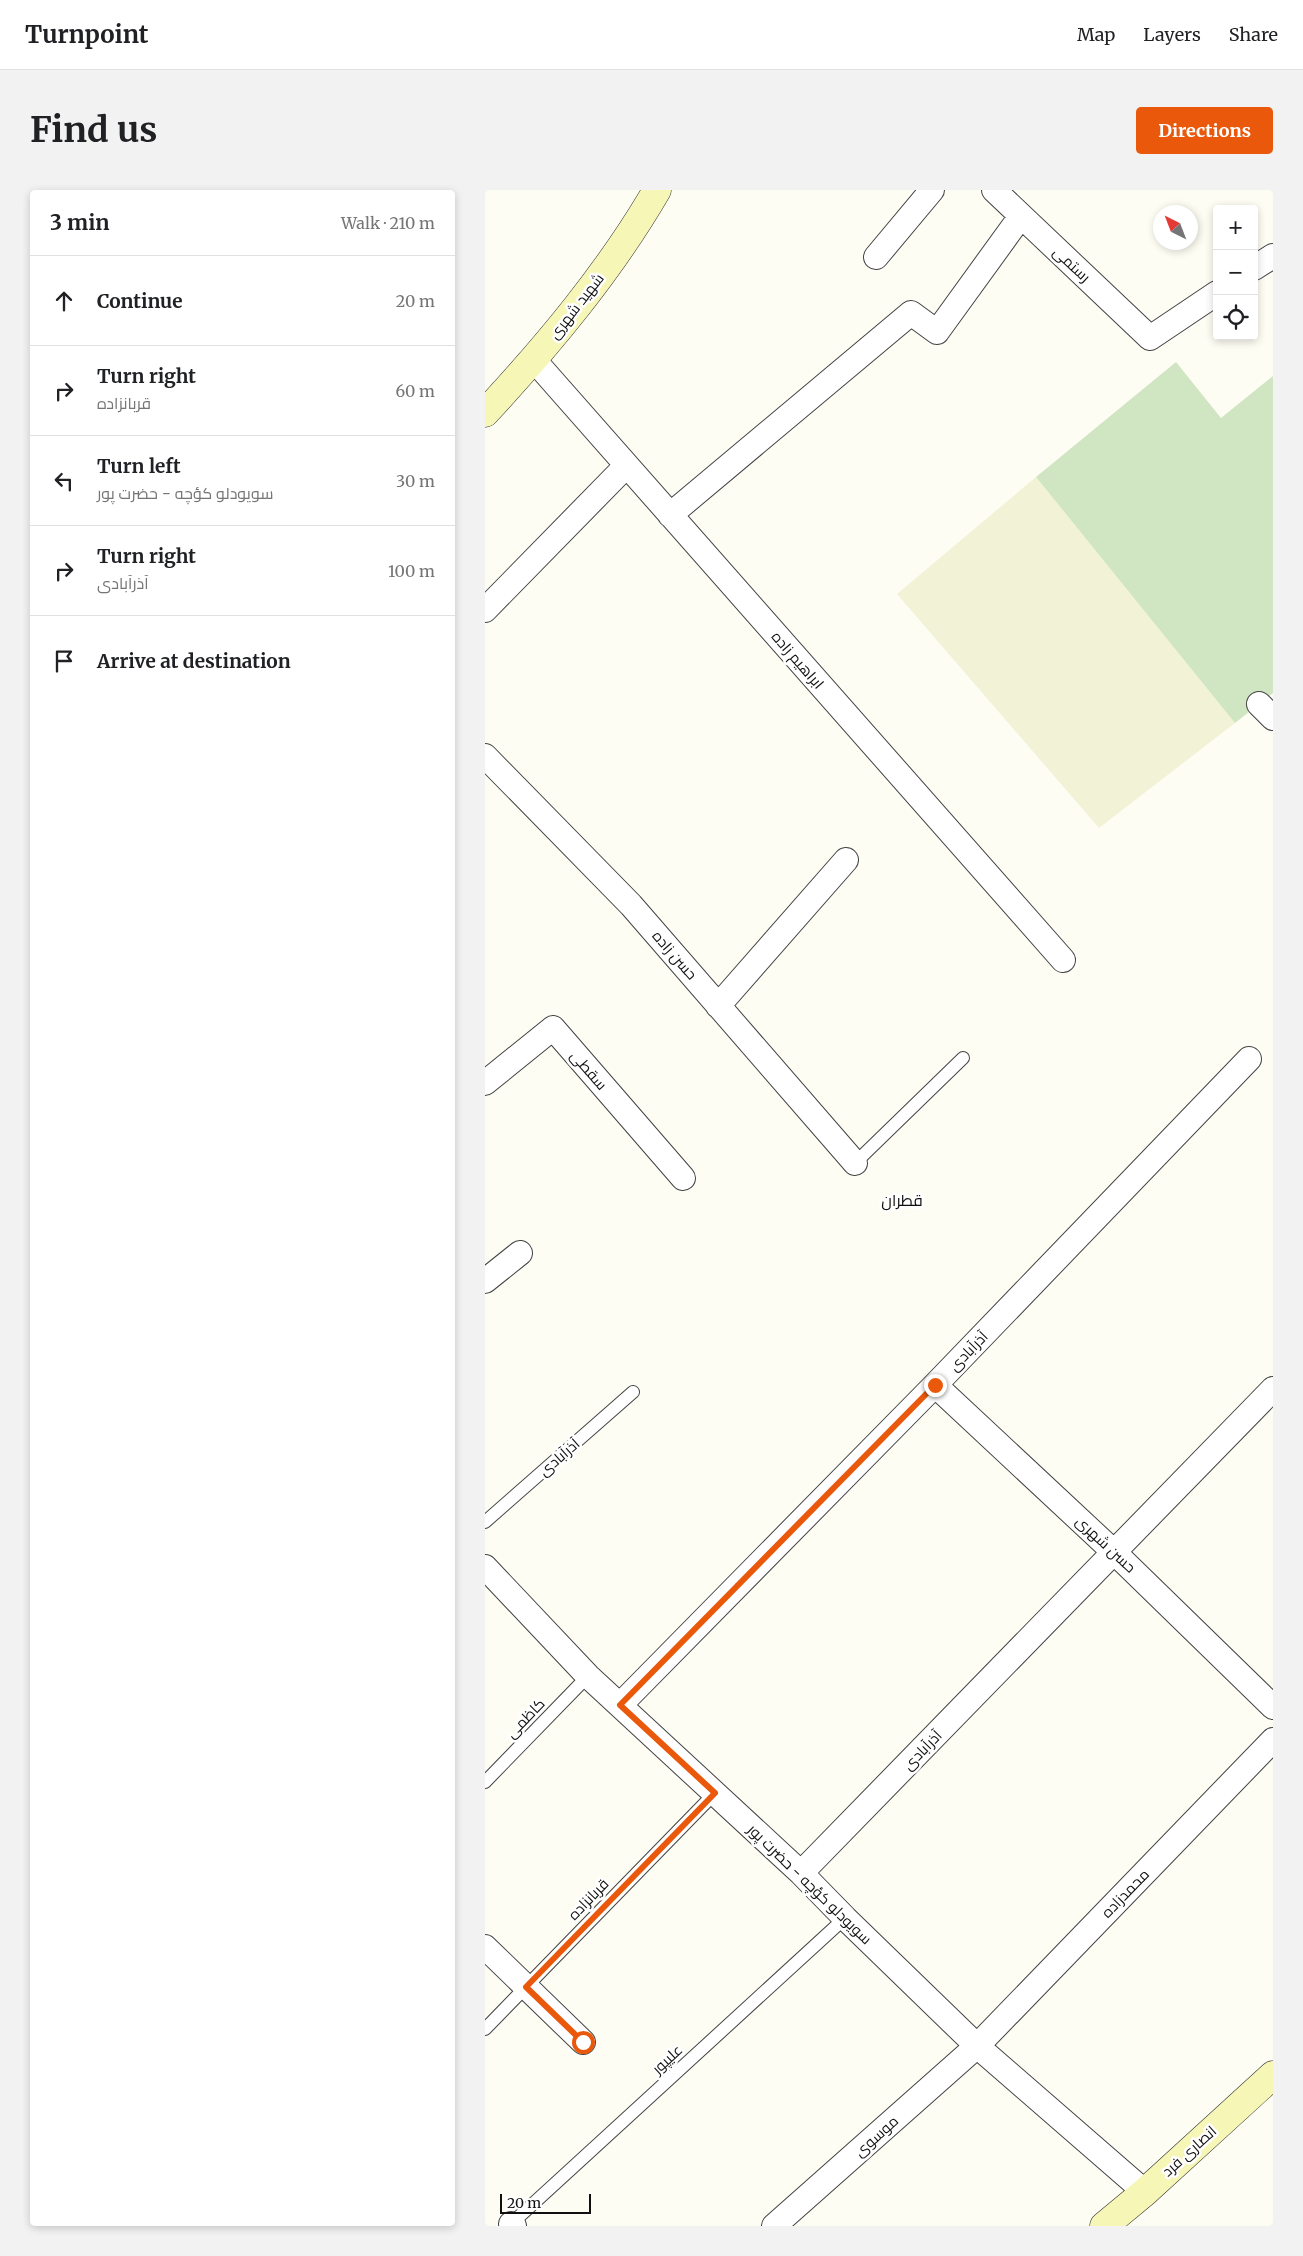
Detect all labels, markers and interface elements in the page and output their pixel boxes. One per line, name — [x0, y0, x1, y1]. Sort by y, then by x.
text: Turnpoint — [25, 19, 148, 50]
text: Map — [1077, 23, 1115, 46]
text: Layers — [1143, 23, 1201, 46]
text: Share — [1229, 23, 1278, 46]
button: Directions — [1136, 107, 1273, 154]
text: Find us — [30, 108, 157, 152]
north arrow — [1153, 205, 1198, 250]
map controls — [1213, 205, 1258, 340]
button: + — [1213, 205, 1258, 250]
text: 3 min — [50, 209, 109, 236]
text: Walk · 210 m — [341, 213, 435, 233]
street label: رستمی — [1049, 242, 1095, 287]
button: − — [1213, 250, 1258, 295]
street label: شهید شهری — [544, 269, 608, 343]
icon: ahead — [50, 287, 78, 315]
text: Continue — [97, 289, 183, 313]
text: 20 m — [396, 291, 435, 311]
button: locate — [1213, 295, 1258, 340]
text: Turn right — [97, 364, 196, 388]
icon: right — [50, 377, 78, 405]
text: 60 m — [395, 381, 435, 401]
text: قربانزاده — [97, 393, 151, 413]
text: Turn left — [97, 454, 181, 478]
icon: left — [50, 467, 78, 495]
text: 30 m — [396, 471, 435, 491]
text: سویودلو کؤچه - حضرت پور — [97, 483, 273, 503]
text: Turn right — [97, 544, 196, 568]
icon: right — [50, 557, 78, 585]
text: 100 m — [388, 561, 435, 581]
text: آذرآبادی — [97, 573, 149, 593]
street label: ابراهیم زاده — [767, 627, 828, 693]
icon: arrive — [50, 647, 78, 675]
text: Arrive at destination — [97, 649, 291, 673]
street label: حسن زاده — [648, 927, 702, 984]
street label: سقطی — [566, 1046, 611, 1094]
district label: قطران — [881, 1190, 923, 1211]
street label: آذرآبادی — [944, 1327, 992, 1376]
route end — [924, 1374, 947, 1397]
street label: آذرآبادی — [535, 1434, 584, 1481]
street label: حسن شهری — [1071, 1511, 1140, 1577]
street label: کاظمی — [501, 1694, 549, 1743]
street label: آذرآبادی — [898, 1726, 946, 1775]
street label: سویودلو کؤچه - حضرت پور — [743, 1819, 876, 1949]
street label: محمدزاده — [1097, 1865, 1153, 1921]
street label: قربانزاده — [564, 1874, 612, 1924]
route start — [572, 2031, 595, 2054]
street label: علیپور — [647, 2040, 687, 2079]
street label: موسوی — [850, 2111, 903, 2161]
street label: انصاری فرد — [1158, 2122, 1221, 2181]
scale bar — [500, 2191, 591, 2214]
text: 20 m — [507, 2194, 541, 2212]

